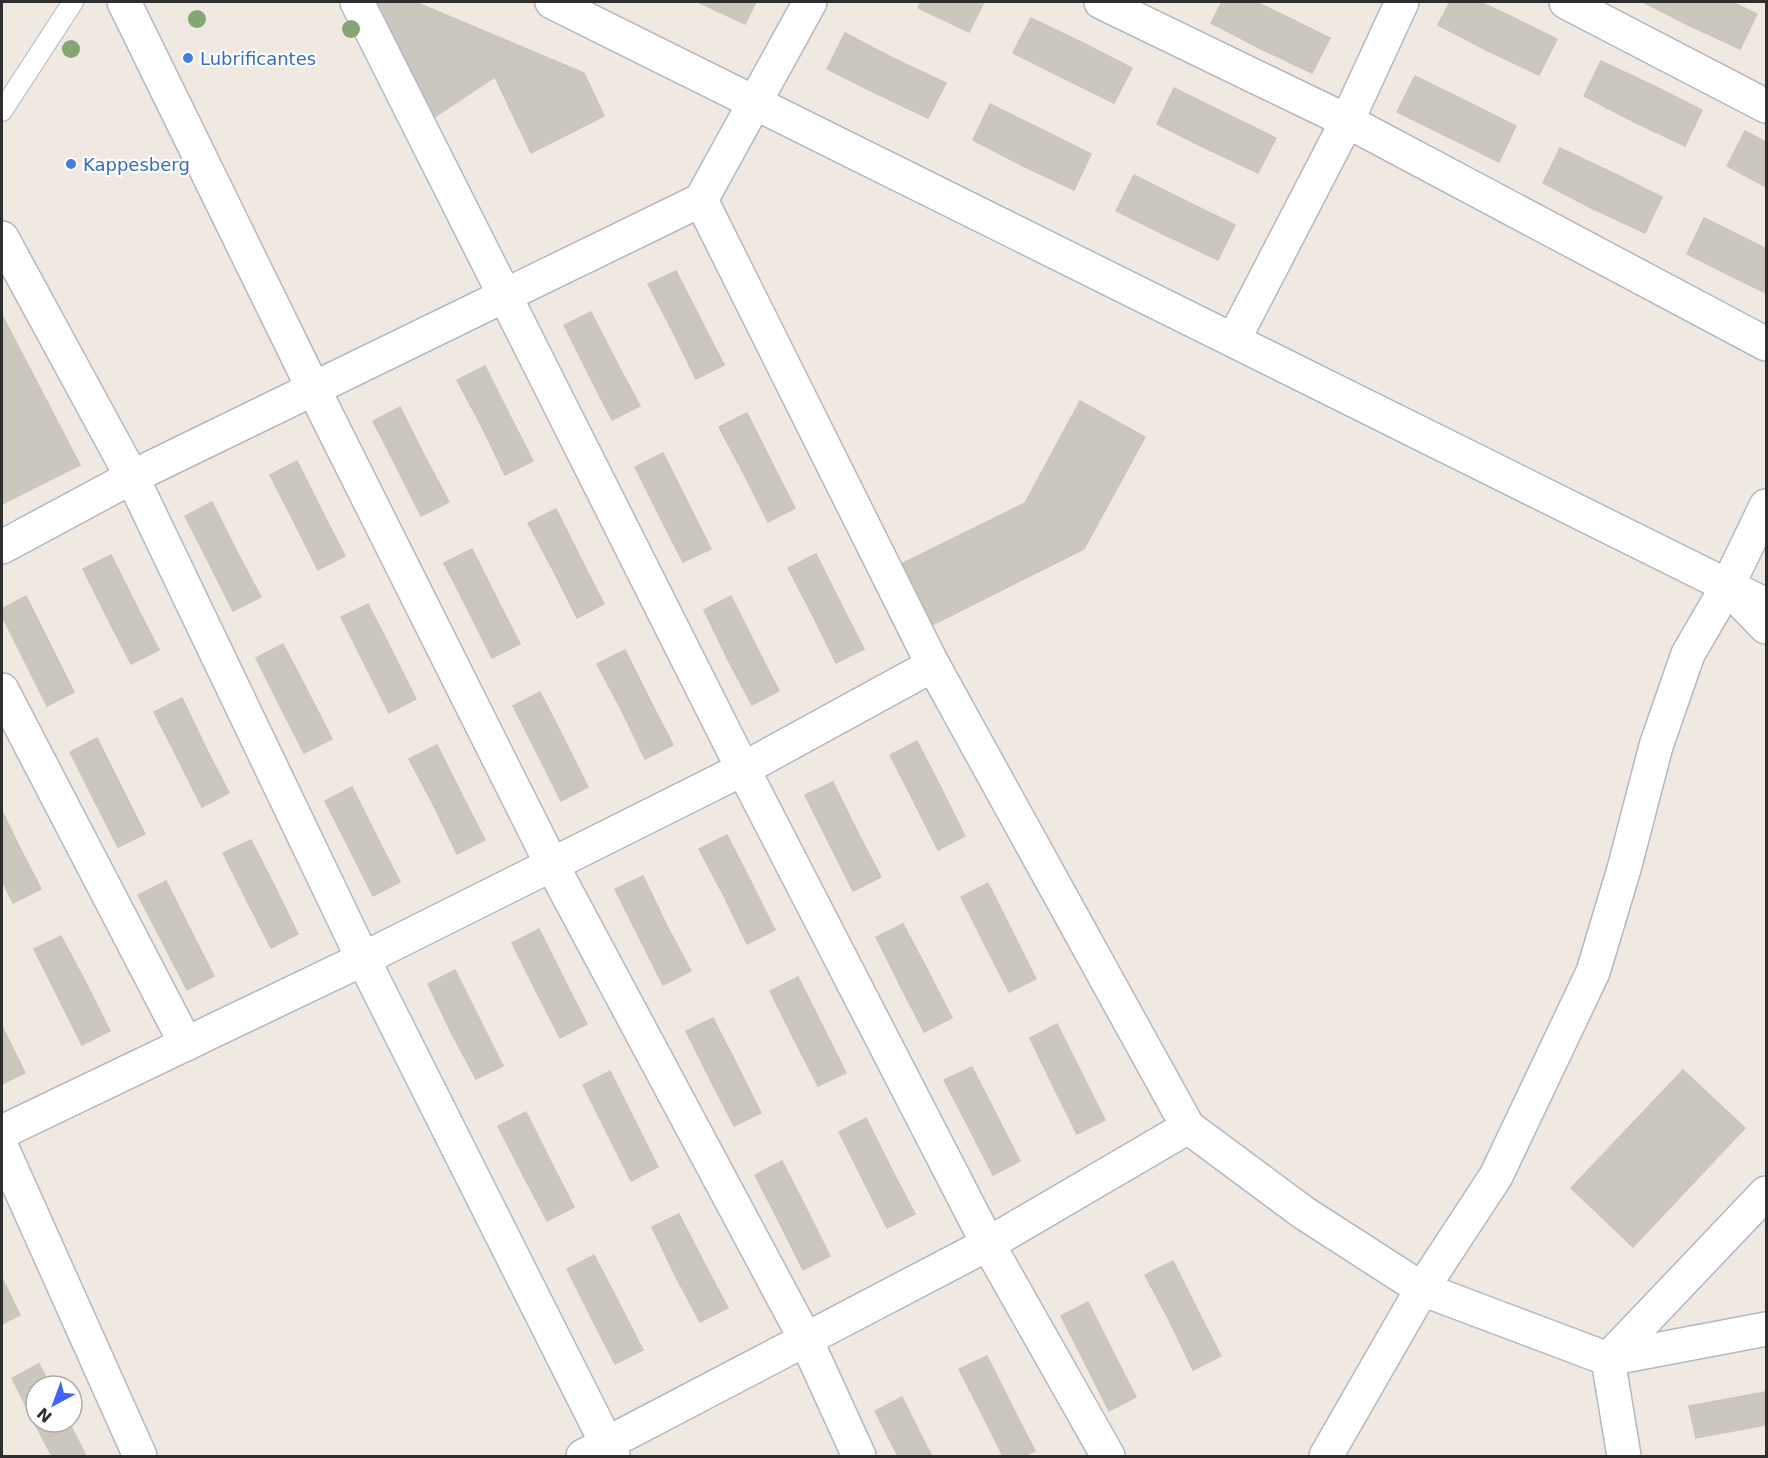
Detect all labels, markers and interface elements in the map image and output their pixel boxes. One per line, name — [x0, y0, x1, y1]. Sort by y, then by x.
place label: Lubrificantes — [200, 48, 316, 69]
marker: Lubrificantes — [181, 51, 195, 65]
place label: Kappesberg — [83, 154, 190, 175]
marker: Kappesberg — [64, 157, 78, 171]
north arrow — [24, 1374, 84, 1434]
text: N — [33, 1403, 56, 1427]

